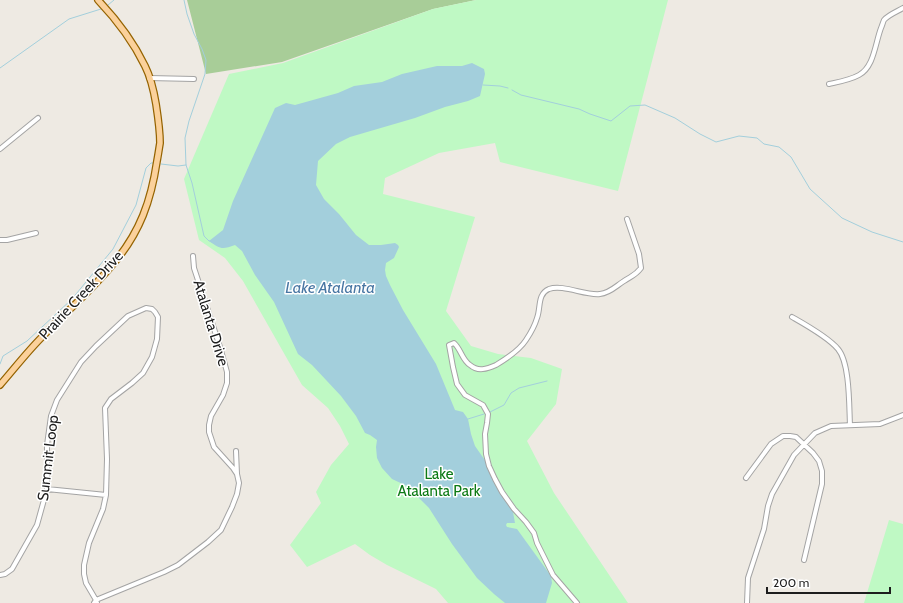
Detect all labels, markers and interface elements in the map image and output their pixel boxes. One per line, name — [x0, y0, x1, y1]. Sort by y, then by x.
street label: Prairie Creek Drive — [35, 246, 127, 343]
street label: Atalanta Drive — [189, 278, 233, 369]
water label: Lake Atalanta — [285, 278, 375, 297]
street label: Summit Loop — [34, 414, 62, 502]
park label: Lake Atalanta Park — [398, 465, 481, 500]
scale bar — [767, 569, 890, 595]
text: 200 m — [773, 575, 809, 590]

